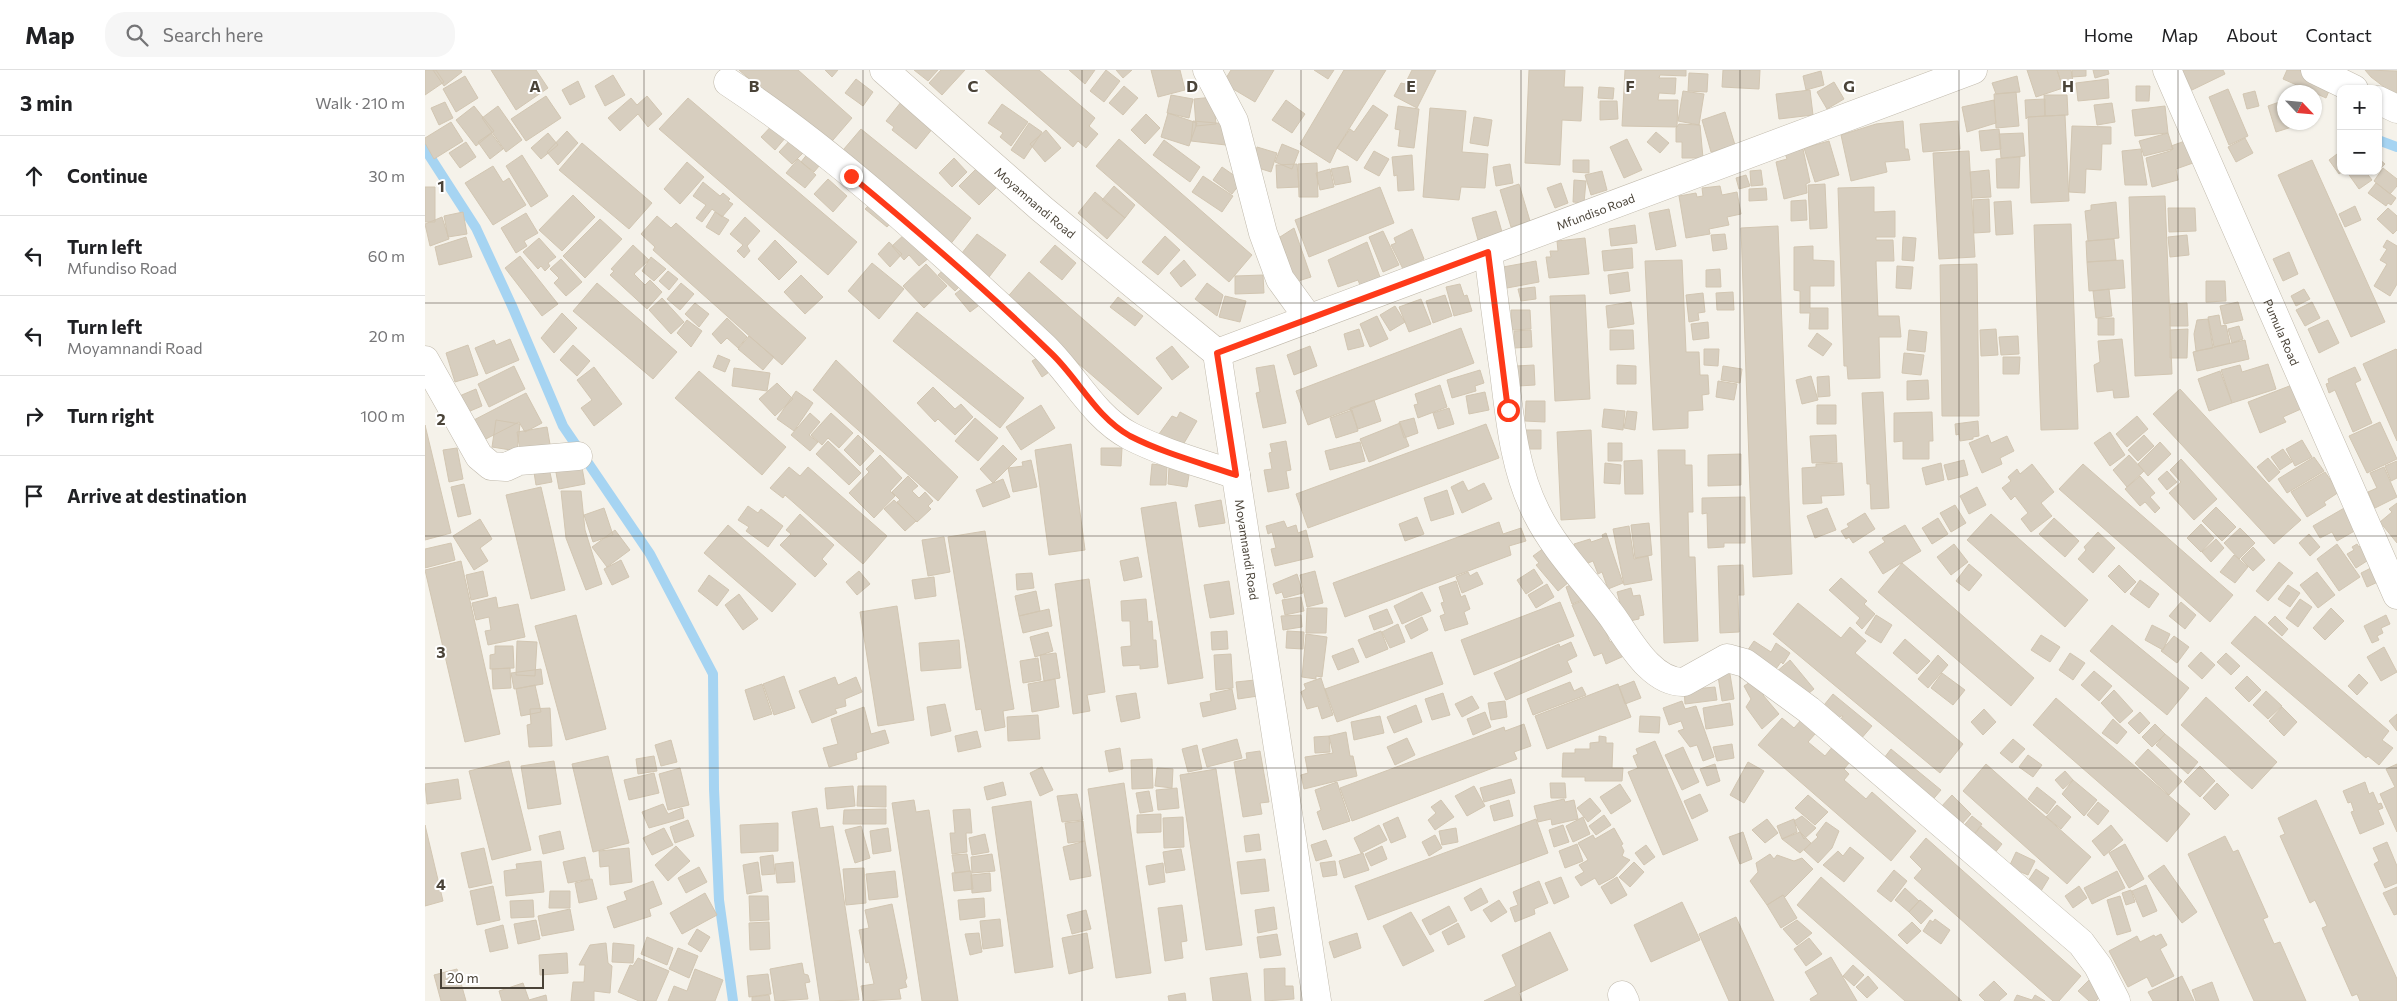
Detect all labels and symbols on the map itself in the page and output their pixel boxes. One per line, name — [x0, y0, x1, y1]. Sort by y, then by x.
text: A — [529, 76, 541, 95]
text: B — [749, 76, 760, 95]
text: C — [968, 76, 979, 95]
text: D — [1186, 76, 1198, 95]
text: E — [1406, 76, 1416, 95]
text: F — [1625, 76, 1635, 95]
text: G — [1843, 76, 1855, 95]
text: H — [2062, 76, 2074, 95]
north arrow — [2277, 85, 2322, 130]
street label: Moyamnandi Road — [992, 164, 1078, 241]
route end — [840, 165, 863, 188]
text: 1 — [437, 176, 445, 195]
street label: Mfundiso Road — [1554, 190, 1637, 232]
street label: Pumula Road — [2261, 297, 2302, 367]
route start — [1497, 399, 1520, 422]
text: 2 — [436, 409, 446, 428]
street label: Moyamnandi Road — [1233, 498, 1262, 601]
text: 3 — [436, 642, 446, 661]
text: 4 — [436, 874, 446, 893]
scale bar — [440, 966, 544, 989]

